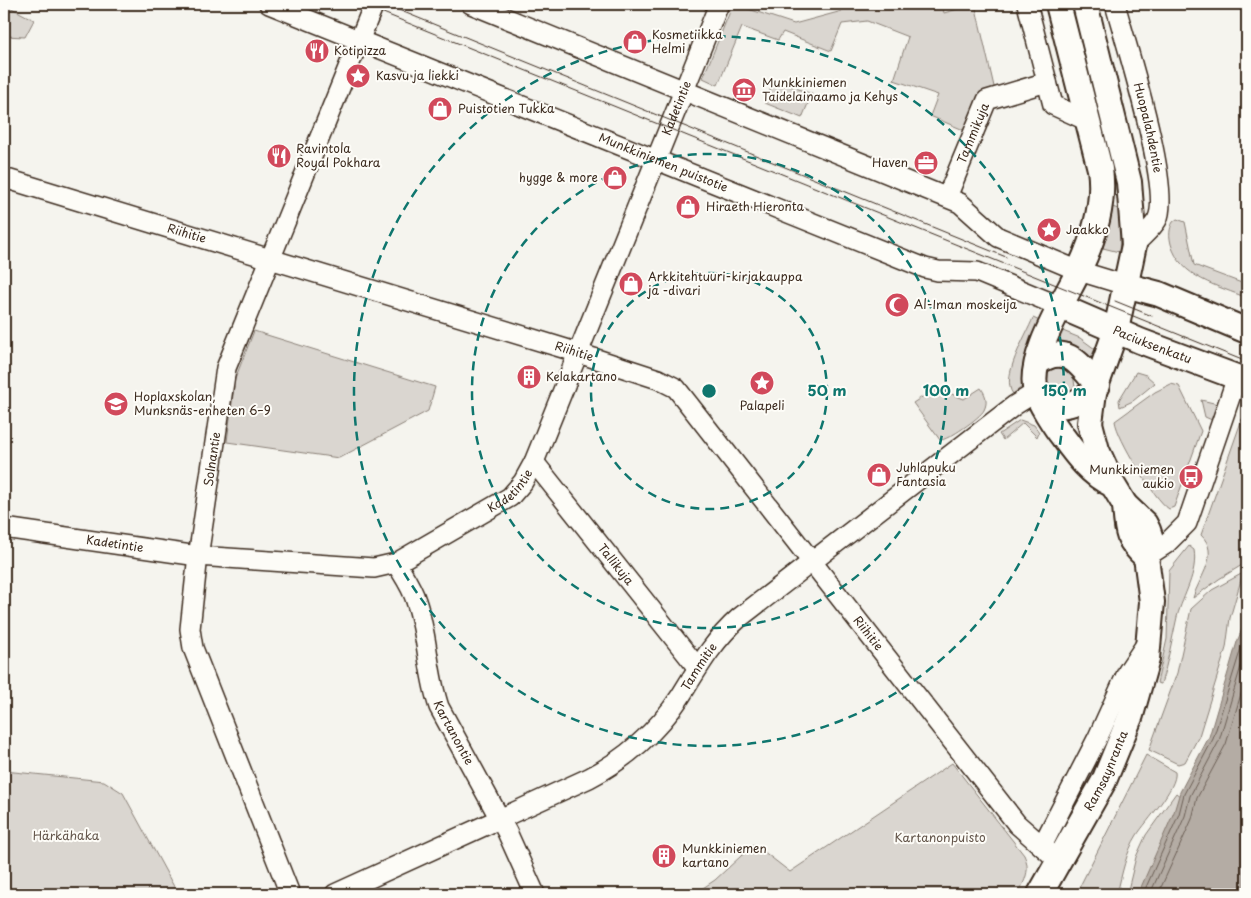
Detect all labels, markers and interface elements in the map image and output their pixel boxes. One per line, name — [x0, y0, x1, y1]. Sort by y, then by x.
place label: Kosmetiikka Helmi — [652, 25, 723, 57]
shop icon: Kosmetiikka Helmi — [622, 29, 648, 55]
restaurant icon: Kotipizza — [304, 38, 330, 64]
place label: Kotipizza — [334, 41, 387, 59]
place icon: Kasvu ja liekki — [345, 63, 371, 89]
place label: Kasvu ja liekki — [376, 66, 459, 84]
place label: Munkkiniemen Taidelainaamo ja Kehys — [762, 73, 898, 105]
museum icon: Munkkiniemen Taidelainaamo ja Kehys — [731, 77, 757, 103]
street label: Kadetintie — [657, 78, 695, 138]
street label: Huopalahdentie — [1130, 80, 1168, 174]
shop icon: Puistotien Tukka — [427, 96, 453, 122]
place label: Puistotien Tukka — [458, 99, 555, 117]
street label: Tammikuja — [952, 99, 993, 166]
street label: Munkkiniemen puistotie — [596, 128, 731, 196]
place label: Ravintola Royal Pokhara — [296, 139, 381, 171]
restaurant icon: Ravintola Royal Pokhara — [266, 143, 292, 169]
office icon: Haven — [913, 150, 939, 176]
place label: Haven — [872, 153, 908, 171]
shop icon: hygge & more — [602, 165, 628, 191]
place label: hygge & more — [519, 168, 598, 186]
shop icon: Hiraeth Hieronta — [675, 194, 701, 220]
place label: Hiraeth Hieronta — [706, 197, 805, 215]
place icon: Jaakko — [1036, 217, 1062, 243]
street label: Riihitie — [165, 218, 209, 247]
place label: Jaakko — [1066, 220, 1109, 238]
place label: Arkkitehtuuri-kirjakauppa ja -divari — [647, 267, 803, 299]
shop icon: Arkkitehtuuri-kirjakauppa ja -divari — [618, 271, 644, 297]
mosque icon: Al-Iman moskeija — [884, 292, 910, 318]
place label: Al-Iman moskeija — [914, 295, 1017, 313]
street label: Paciuksenkatu — [1110, 320, 1194, 368]
street label: Riihitie — [553, 336, 596, 365]
building icon: Kelakartano — [516, 364, 542, 390]
place label: Kelakartano — [546, 367, 617, 385]
place icon: Palapeli — [749, 370, 775, 396]
text: 50 m — [808, 378, 846, 401]
text: 100 m — [923, 378, 969, 401]
text: 150 m — [1041, 378, 1087, 401]
centre of rings — [700, 382, 718, 400]
place label: Hoplaxskolan, Munksnäs-enheten 6–9 — [134, 387, 271, 419]
school or university icon: Hoplaxskolan, Munksnäs-enheten 6–9 — [103, 391, 129, 417]
place label: Palapeli — [739, 396, 785, 414]
street label: Solnantie — [199, 431, 224, 488]
place label: Juhlapuku Fantasia — [896, 458, 956, 490]
place label: Munkkiniemen aukio — [1089, 460, 1174, 492]
shop icon: Juhlapuku Fantasia — [866, 462, 892, 488]
bus stop icon: Munkkiniemen aukio — [1178, 464, 1204, 490]
street label: Kadetintie — [484, 466, 536, 516]
street label: Kadetintie — [85, 530, 145, 556]
street label: Tallikuja — [594, 539, 639, 589]
street label: Riihitie — [850, 612, 888, 654]
street label: Tammitie — [676, 638, 721, 694]
street label: Kartanontie — [429, 698, 479, 768]
street label: Ramsaynranta — [1079, 727, 1132, 814]
park label: Härkähaka — [33, 826, 100, 844]
park label: Kartanonpuisto — [894, 828, 986, 846]
place label: Munkkiniemen kartano — [682, 839, 767, 871]
building icon: Munkkiniemen kartano — [651, 843, 677, 869]

